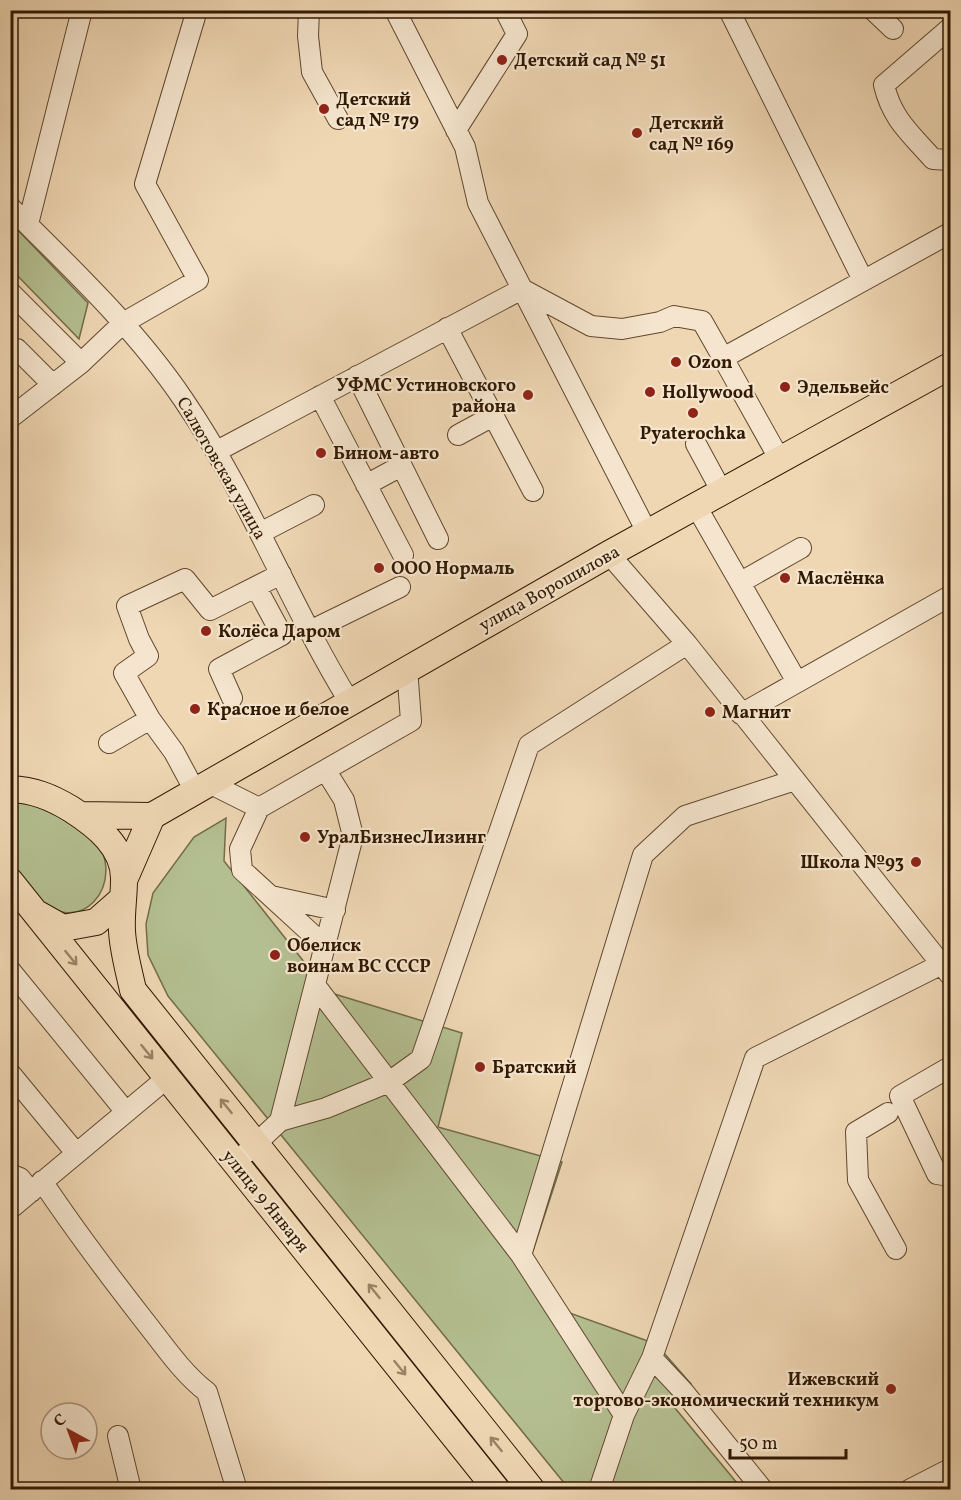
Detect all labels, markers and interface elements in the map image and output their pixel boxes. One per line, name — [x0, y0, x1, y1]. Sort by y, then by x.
place label: Детский сад № 51 — [514, 49, 666, 74]
marker: Детский сад № 51 — [495, 53, 509, 67]
place label: Детский сад № 179 — [336, 88, 419, 134]
marker: Детский сад № 179 — [317, 102, 331, 116]
place label: Детский сад № 169 — [649, 112, 734, 158]
marker: Детский сад № 169 — [630, 126, 644, 140]
place label: Ozon — [688, 351, 733, 376]
marker: Ozon — [669, 355, 683, 369]
place label: УФМС Устиновского района — [336, 374, 516, 420]
place label: Эдельвейс — [797, 376, 889, 401]
marker: Эдельвейс — [778, 380, 792, 394]
place label: Hollywood — [662, 381, 754, 406]
marker: Hollywood — [643, 385, 657, 399]
marker: УФМС Устиновского района — [521, 388, 535, 402]
street label: Салютовская улица — [170, 393, 272, 545]
marker: Pyaterochka — [686, 406, 700, 420]
place label: Pyaterochka — [640, 422, 746, 447]
place label: Бином-авто — [333, 442, 439, 467]
marker: Бином-авто — [314, 446, 328, 460]
street label: улица Ворошилова — [475, 540, 625, 638]
place label: ООО Нормаль — [391, 557, 515, 582]
marker: ООО Нормаль — [372, 561, 386, 575]
place label: Маслёнка — [797, 567, 885, 592]
marker: Маслёнка — [778, 571, 792, 585]
place label: Колёса Даром — [218, 620, 341, 645]
marker: Колёса Даром — [199, 624, 213, 638]
place label: Красное и белое — [207, 698, 349, 723]
place label: Магнит — [722, 701, 791, 726]
marker: Красное и белое — [188, 702, 202, 716]
marker: Магнит — [703, 705, 717, 719]
place label: УралБизнесЛизинг — [317, 826, 486, 851]
marker: УралБизнесЛизинг — [298, 830, 312, 844]
place label: Школа №93 — [800, 851, 904, 876]
marker: Школа №93 — [909, 855, 923, 869]
place label: Обелиск воинам ВС СССР — [287, 934, 431, 980]
marker: Обелиск воинам ВС СССР — [268, 948, 282, 962]
one-way arrow — [64, 949, 77, 965]
one-way arrow — [140, 1044, 153, 1060]
place label: Братский — [492, 1056, 577, 1081]
marker: Братский — [473, 1060, 487, 1074]
one-way arrow — [220, 1099, 233, 1115]
street label: улица 9 Января — [215, 1145, 314, 1259]
one-way arrow — [367, 1284, 380, 1300]
one-way arrow — [393, 1360, 407, 1375]
place label: Ижевский торгово-экономический техникум — [573, 1368, 880, 1414]
marker: Ижевский торгово-экономический техникум — [884, 1382, 898, 1396]
north arrow — [39, 1401, 99, 1461]
text: С — [49, 1410, 72, 1433]
scale bar — [730, 1422, 846, 1460]
text: 50 m — [739, 1432, 778, 1457]
one-way arrow — [489, 1436, 502, 1452]

